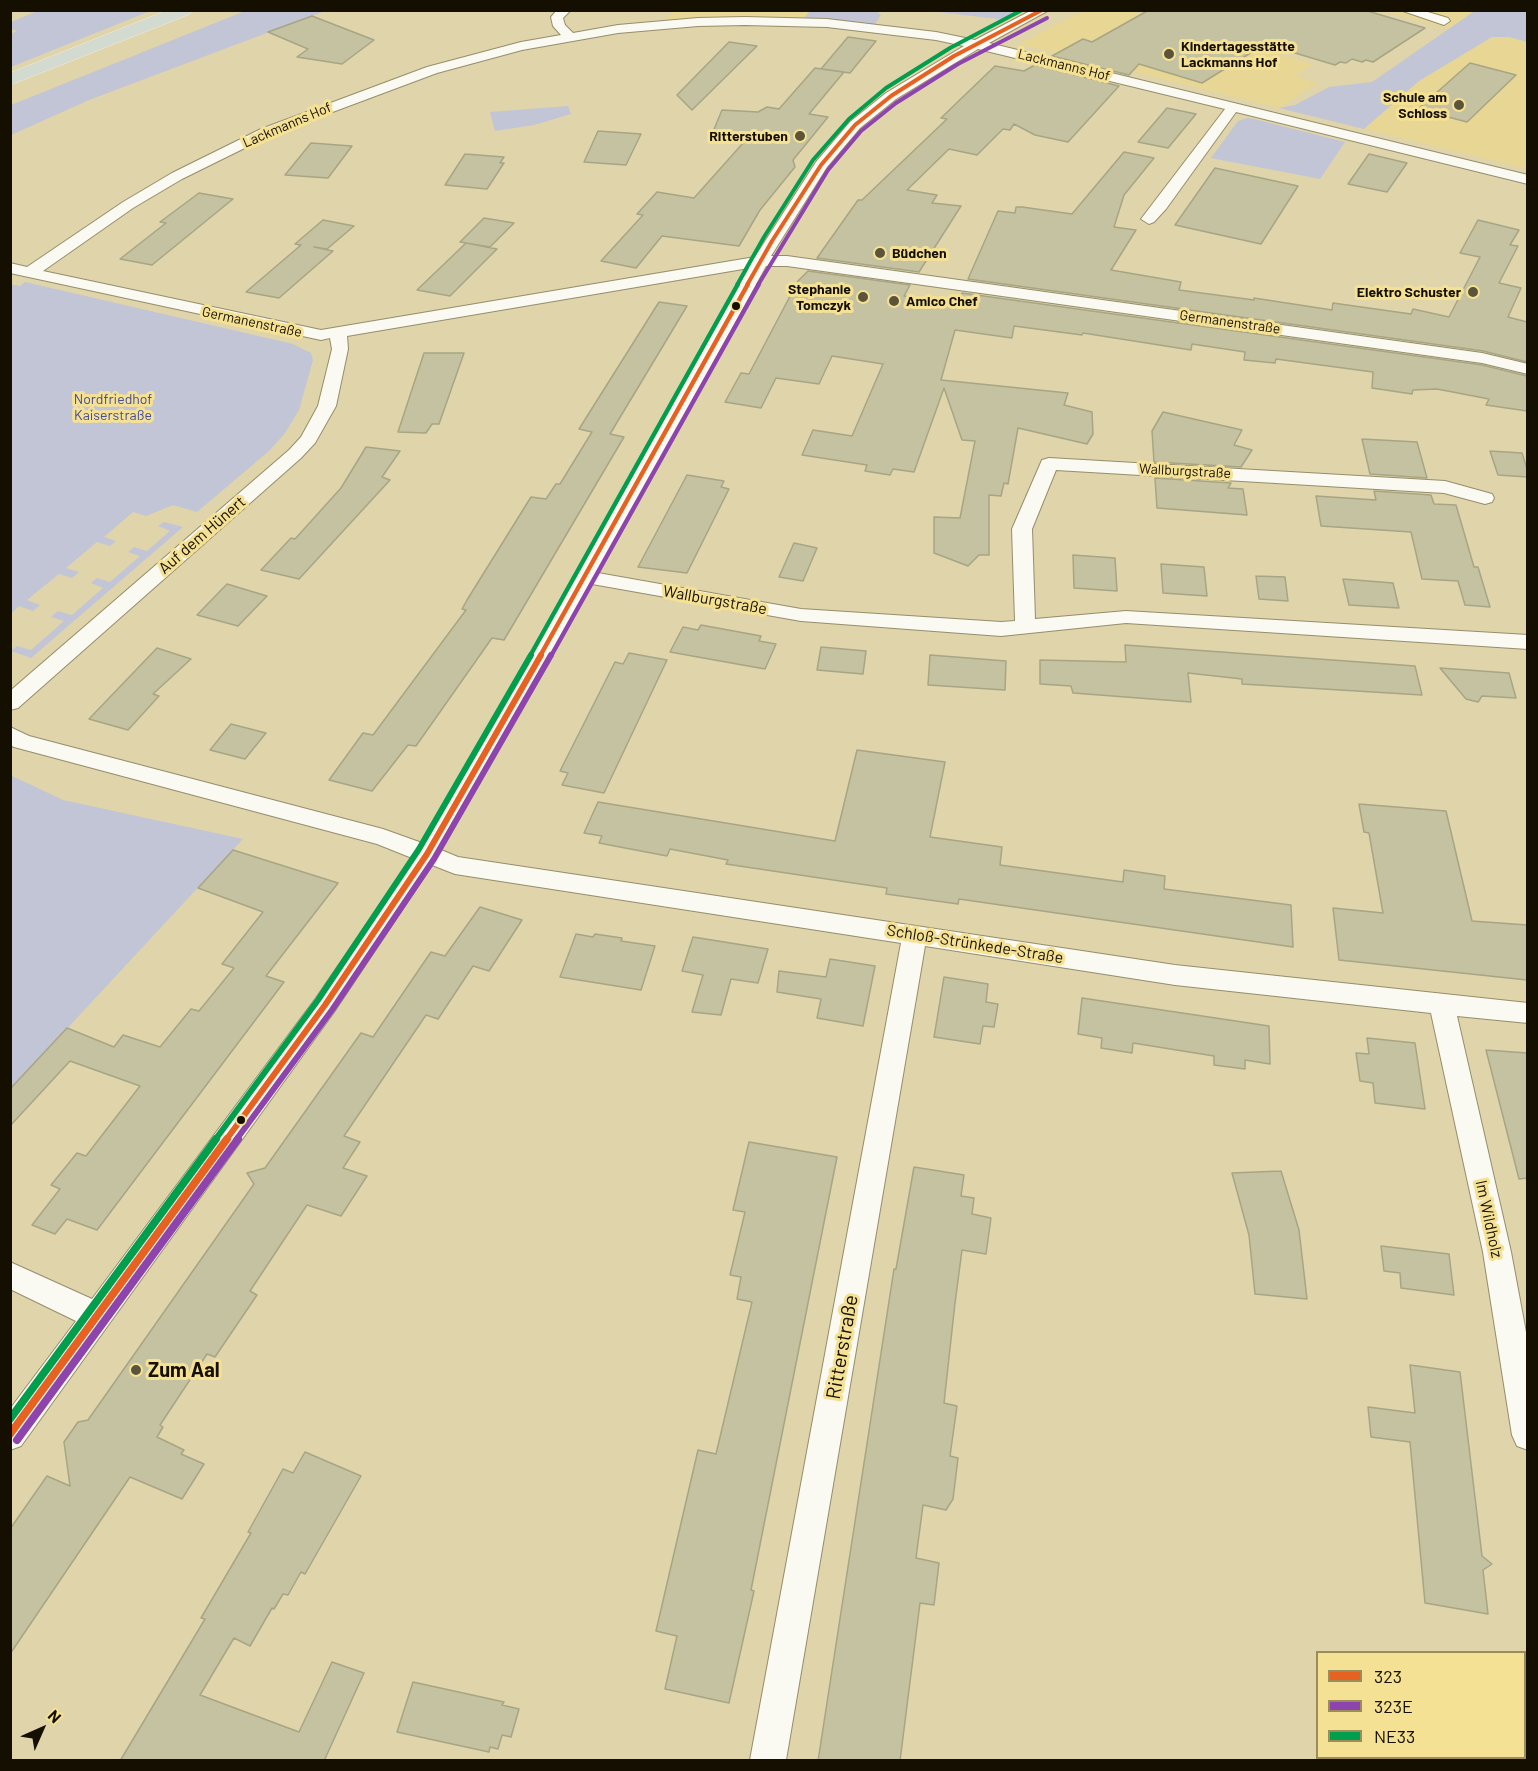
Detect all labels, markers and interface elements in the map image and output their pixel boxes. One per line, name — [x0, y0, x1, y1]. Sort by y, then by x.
place label: Kindertagesstätte Lackmanns Hof — [1181, 38, 1295, 70]
street label: Lackmanns Hof — [1016, 45, 1112, 85]
marker: Kindertagesstätte Lackmanns Hof — [1162, 47, 1176, 61]
place label: Schule am Schloss — [1383, 89, 1447, 122]
marker: Schule am Schloss — [1452, 98, 1466, 112]
street label: Lackmanns Hof — [240, 99, 334, 151]
place label: Ritterstuben — [709, 128, 788, 144]
marker: Ritterstuben — [793, 129, 807, 143]
place label: Büdchen — [892, 245, 947, 261]
marker: Büdchen — [873, 246, 887, 260]
place label: Stephanie Tomczyk — [788, 281, 851, 314]
place label: Elektro Schuster — [1357, 284, 1461, 300]
marker: Elektro Schuster — [1466, 285, 1480, 299]
marker: Stephanie Tomczyk — [856, 290, 870, 304]
place label: Amico Chef — [906, 293, 978, 309]
marker: Amico Chef — [887, 294, 901, 308]
unlabelled marker — [730, 300, 742, 312]
street label: Germanenstraße — [201, 303, 303, 341]
street label: Germanenstraße — [1179, 307, 1281, 337]
park label: Nordfriedhof Kaiserstraße — [74, 391, 152, 424]
street label: Wallburgstraße — [1139, 460, 1231, 482]
street label: Auf dem Hünert — [155, 492, 249, 578]
street label: Wallburgstraße — [662, 581, 768, 619]
street label: Schloß-Strünkede-Straße — [885, 921, 1065, 967]
unlabelled marker — [235, 1114, 247, 1126]
street label: Im Wildholz — [1471, 1178, 1507, 1260]
street label: Ritterstraße — [821, 1293, 863, 1401]
place label: Zum Aal — [148, 1358, 220, 1382]
marker: Zum Aal — [129, 1363, 143, 1377]
legend — [1316, 1651, 1526, 1759]
text: 323 — [1374, 1665, 1402, 1687]
text: 323E — [1374, 1695, 1413, 1717]
north arrow — [12, 1699, 72, 1759]
text: N — [45, 1705, 66, 1726]
text: NE33 — [1374, 1725, 1415, 1747]

